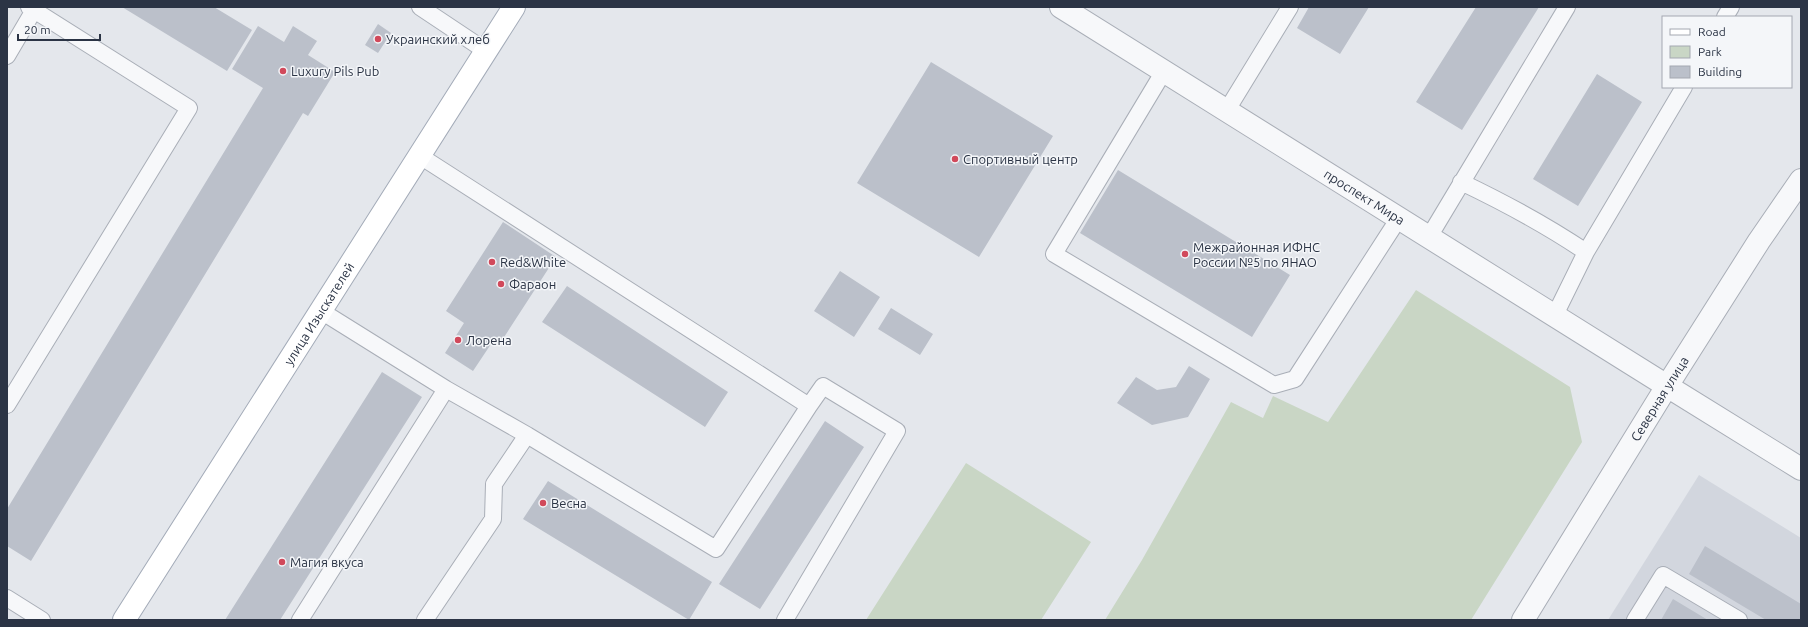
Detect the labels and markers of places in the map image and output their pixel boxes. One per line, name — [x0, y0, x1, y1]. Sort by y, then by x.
place label: Украинский хлеб — [386, 32, 490, 46]
marker: Украинский хлеб — [373, 34, 383, 44]
place label: Luxury Pils Pub — [291, 64, 379, 78]
marker: Luxury Pils Pub — [278, 66, 288, 76]
place label: Спортивный центр — [963, 152, 1078, 166]
marker: Спортивный центр — [950, 154, 960, 164]
place label: Межрайонная ИФНС России №5 по ЯНАО — [1193, 240, 1320, 269]
marker: Межрайонная ИФНС России №5 по ЯНАО — [1180, 249, 1190, 259]
place label: Red&White — [500, 255, 566, 269]
marker: Red&White — [487, 257, 497, 267]
place label: Фараон — [509, 277, 556, 291]
marker: Фараон — [496, 279, 506, 289]
place label: Лорена — [466, 333, 512, 347]
marker: Лорена — [453, 335, 463, 345]
place label: Весна — [551, 496, 587, 510]
marker: Весна — [538, 498, 548, 508]
place label: Магия вкуса — [290, 555, 364, 569]
marker: Магия вкуса — [277, 557, 287, 567]

